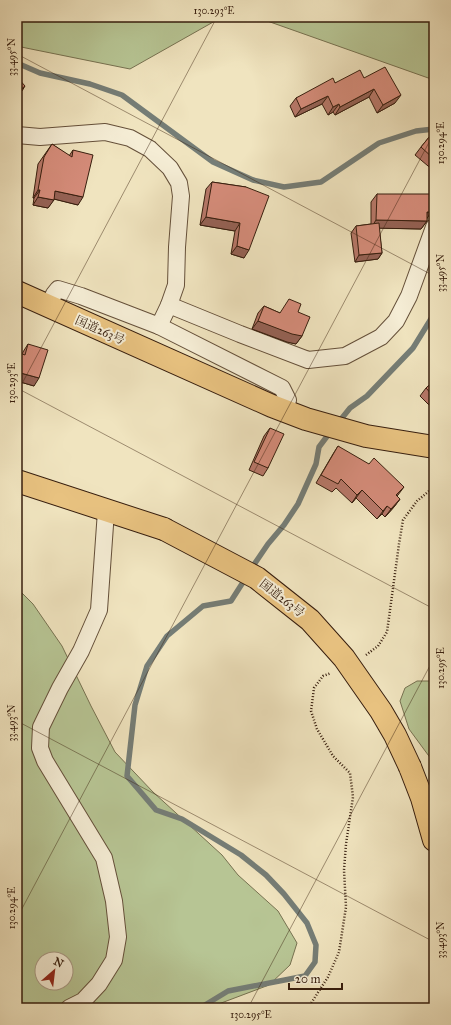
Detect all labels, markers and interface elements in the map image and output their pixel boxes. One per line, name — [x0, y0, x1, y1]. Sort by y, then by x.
text: 130.293°E — [194, 5, 234, 17]
text: 33.495°N — [6, 38, 18, 76]
text: 130.294°E — [435, 122, 447, 164]
text: 33.495°N — [435, 254, 447, 292]
street label: 国道263号 — [73, 313, 127, 347]
text: 130.293°E — [6, 363, 18, 403]
street label: 国道263号 — [257, 576, 307, 620]
text: 130.295°E — [435, 647, 447, 689]
text: 33.493°N — [6, 704, 18, 742]
text: 130.294°E — [6, 887, 18, 929]
text: 33.493°N — [435, 921, 447, 959]
north arrow — [34, 951, 74, 991]
text: N — [51, 955, 66, 971]
scale bar — [289, 965, 342, 991]
text: 20 m — [295, 972, 321, 986]
text: 130.295°E — [230, 1009, 272, 1021]

